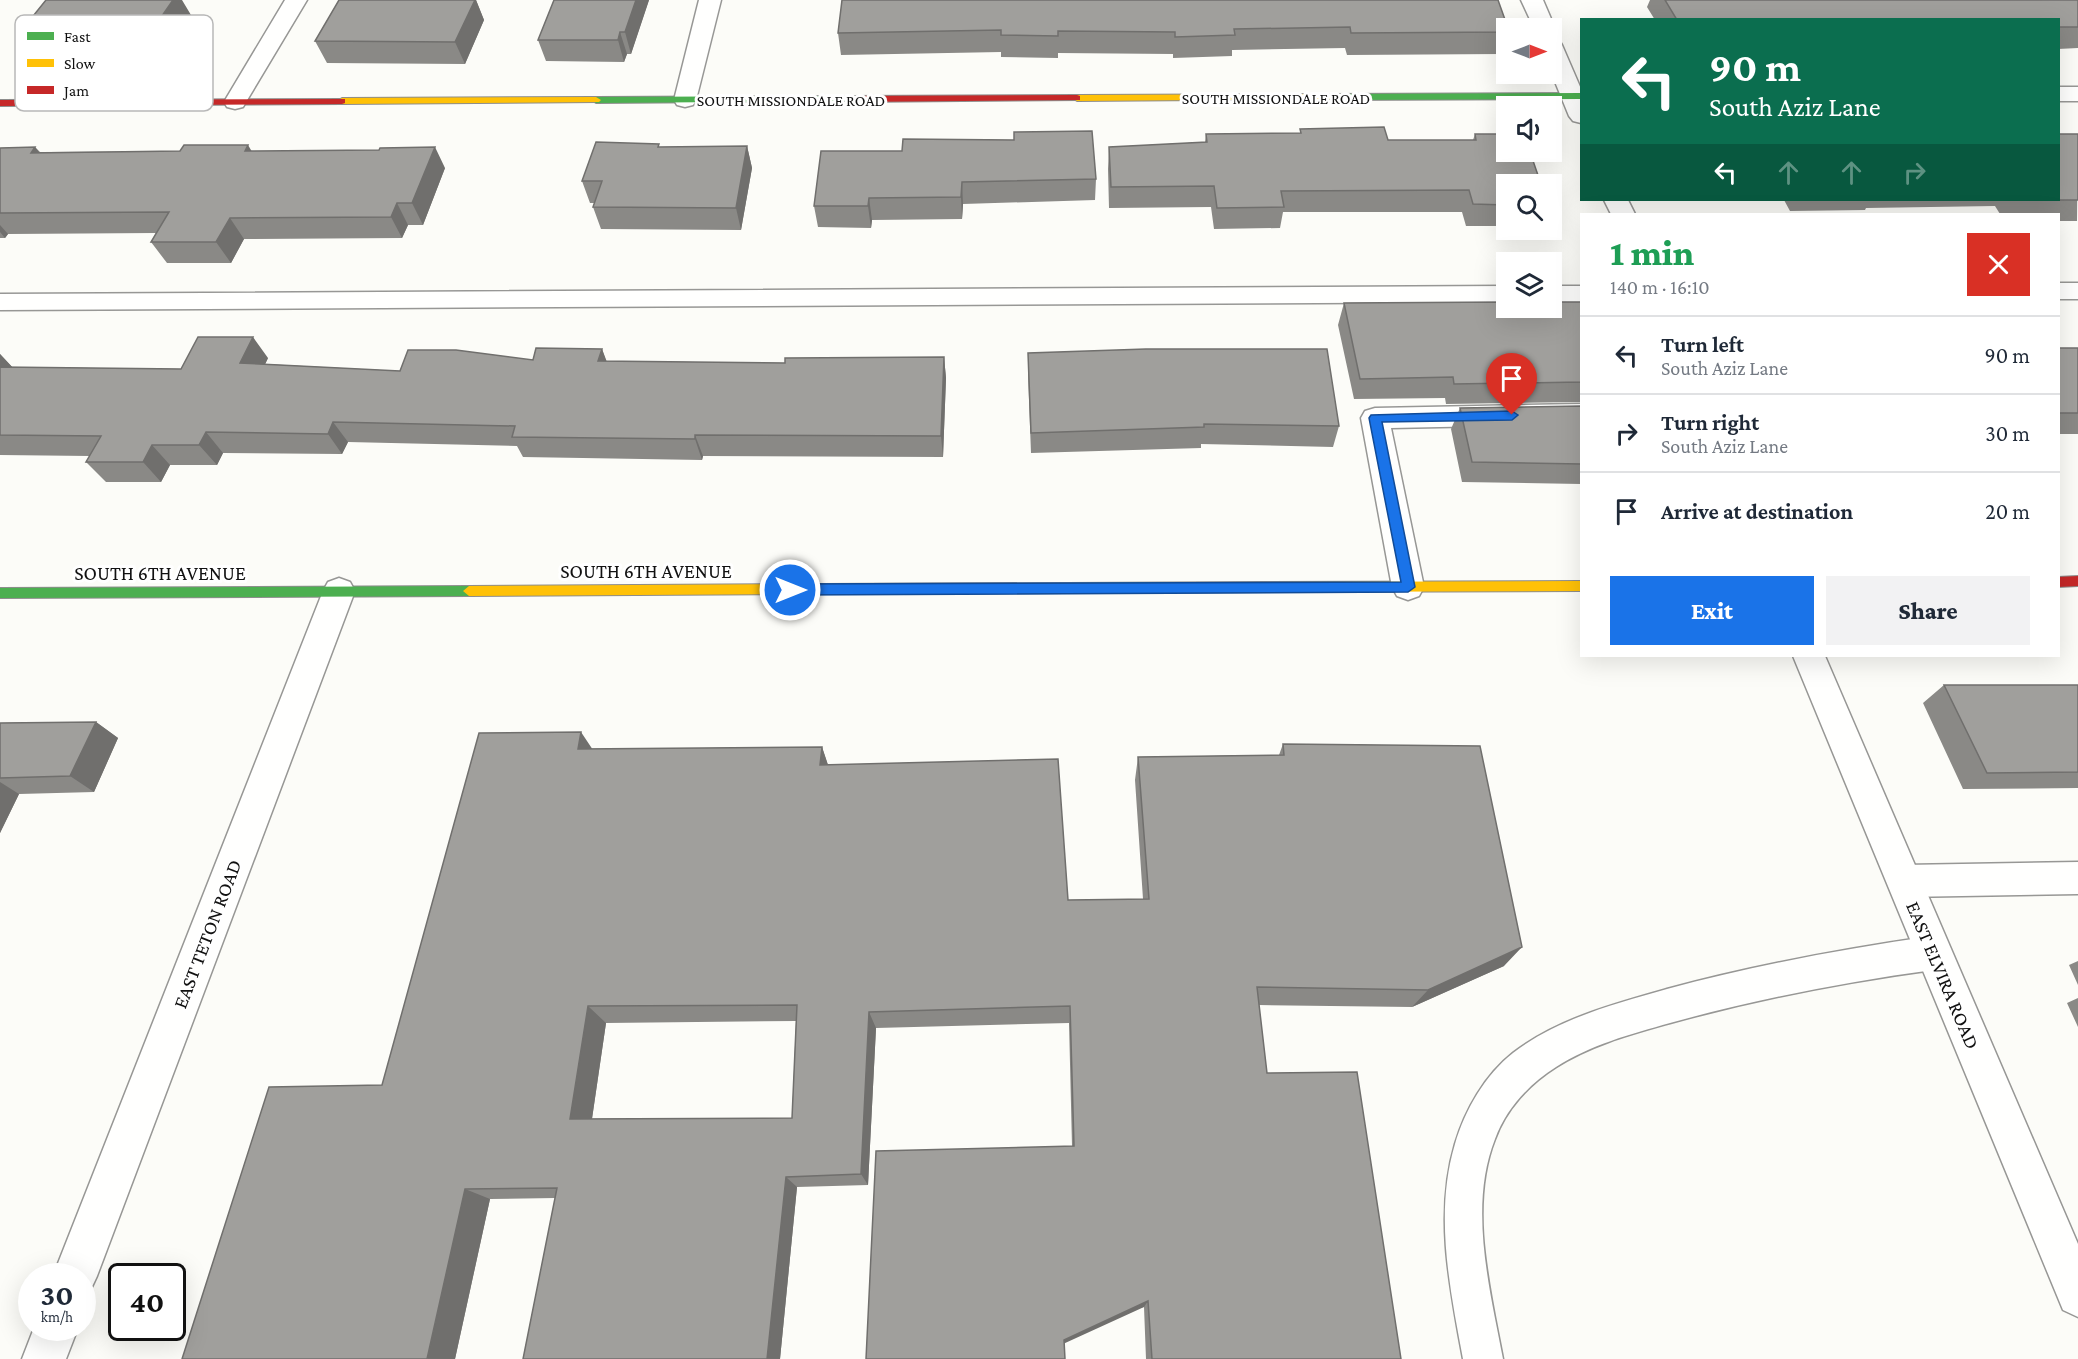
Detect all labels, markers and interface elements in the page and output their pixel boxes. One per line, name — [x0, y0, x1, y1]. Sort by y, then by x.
legend — [15, 15, 213, 111]
north arrow — [1496, 18, 1562, 84]
map controls — [1496, 18, 1562, 318]
text: Fast — [64, 28, 91, 45]
icon: left — [1610, 42, 1688, 120]
text: 90 m — [1709, 43, 1801, 90]
text: Slow — [64, 55, 96, 72]
text: Jam — [62, 82, 89, 100]
street label: SOUTH MISSIONDALE ROAD — [1182, 90, 1370, 107]
street label: SOUTH MISSIONDALE ROAD — [697, 92, 885, 109]
text: South Aziz Lane — [1709, 92, 1881, 122]
button: sound — [1496, 96, 1562, 162]
icon: left — [1709, 156, 1742, 189]
icon: ahead — [1772, 156, 1805, 189]
icon: ahead — [1835, 156, 1868, 189]
icon: right — [1898, 156, 1931, 189]
button: search — [1496, 174, 1562, 240]
text: 1 min — [1610, 233, 1694, 273]
button: close — [1967, 233, 2030, 296]
button: layers — [1496, 252, 1562, 318]
text: 140 m · 16:10 — [1610, 276, 1710, 298]
text: Turn left — [1661, 332, 1744, 357]
icon: left — [1610, 339, 1643, 372]
text: 90 m — [1985, 343, 2030, 368]
pin — [1486, 353, 1537, 415]
text: South Aziz Lane — [1661, 357, 1788, 379]
icon: arrive — [1495, 362, 1528, 395]
text: Turn right — [1661, 410, 1759, 435]
icon: right — [1610, 417, 1643, 450]
text: 30 m — [1985, 421, 2030, 446]
text: South Aziz Lane — [1661, 435, 1788, 457]
icon: arrive — [1610, 495, 1643, 528]
text: Arrive at destination — [1661, 499, 1853, 524]
text: 20 m — [1985, 499, 2030, 524]
position arrow — [758, 558, 822, 622]
street label: SOUTH 6TH AVENUE — [560, 560, 732, 582]
street label: SOUTH 6TH AVENUE — [74, 562, 246, 584]
button: Exit — [1610, 576, 1814, 645]
button: Share — [1826, 576, 2030, 645]
street label: EAST TETON ROAD — [168, 856, 246, 1012]
street label: EAST ELVIRA ROAD — [1902, 898, 1984, 1052]
speed limit sign: 40 — [108, 1263, 186, 1341]
text: 30 — [41, 1278, 73, 1311]
text: km/h — [41, 1309, 73, 1325]

